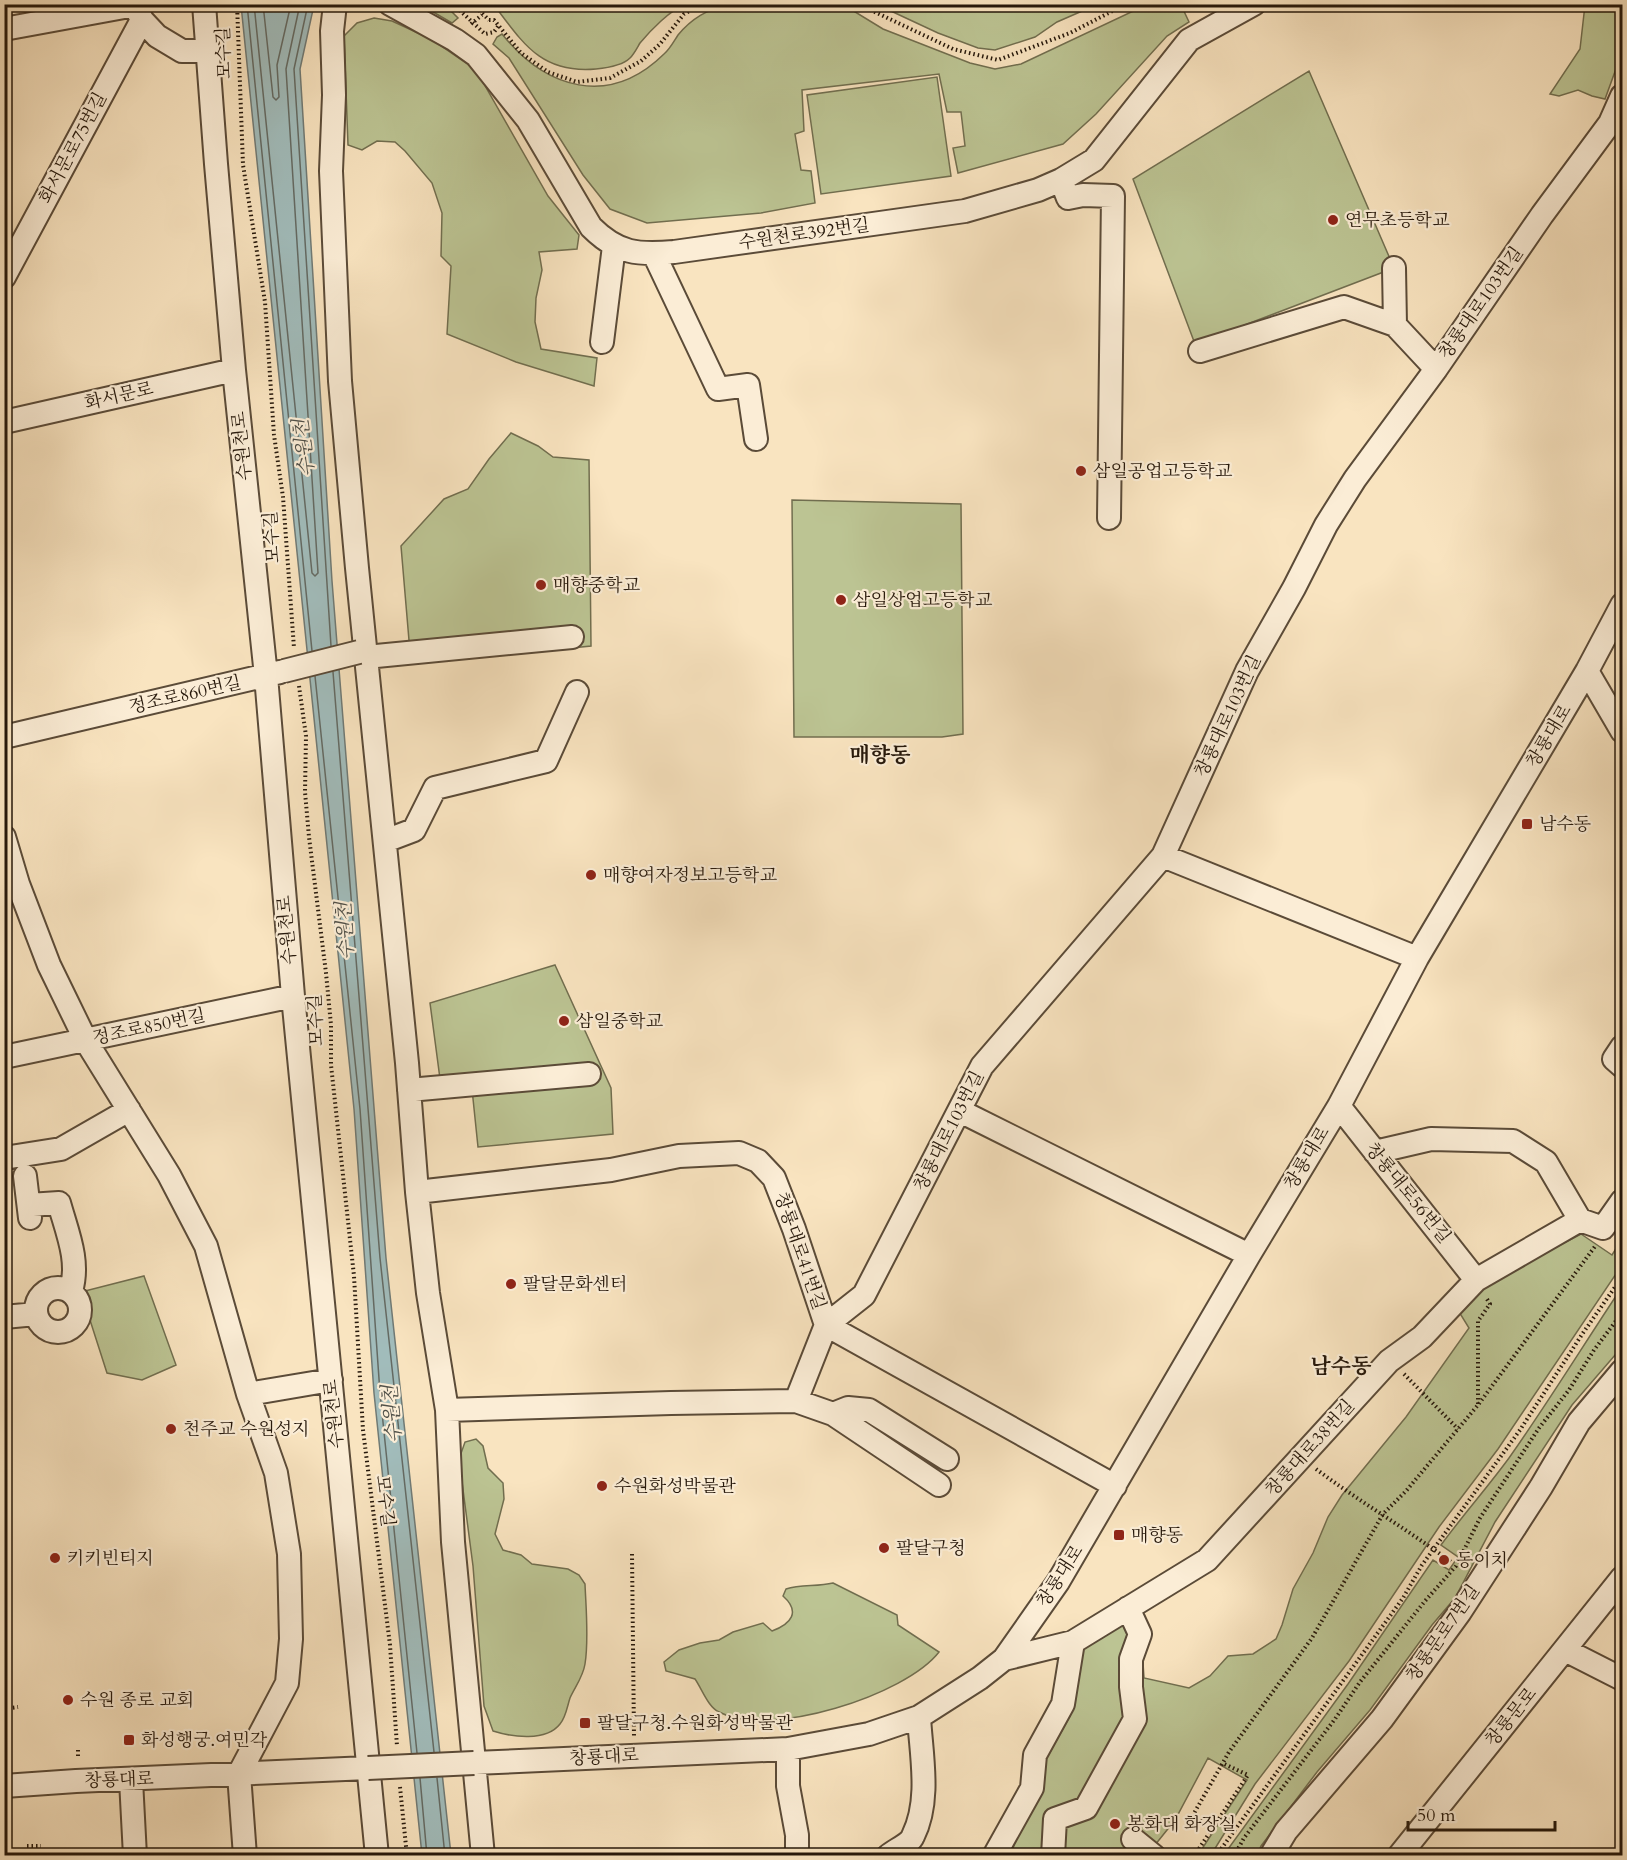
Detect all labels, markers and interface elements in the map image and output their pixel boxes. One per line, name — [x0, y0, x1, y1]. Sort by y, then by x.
street label: 모수길 — [211, 26, 237, 80]
street label: 화서문로75번길 — [33, 88, 113, 208]
place label: 연무초등학교 — [1345, 208, 1450, 233]
street label: 수원천로392번길 — [737, 212, 871, 256]
marker: 연무초등학교 — [1326, 213, 1340, 227]
street label: 창룡대로103번길 — [1433, 242, 1529, 364]
street label: 화서문로 — [82, 376, 156, 416]
street label: 수원천로 — [226, 410, 258, 482]
water label: 수원천 — [287, 416, 321, 478]
place label: 삼일공업고등학교 — [1093, 459, 1233, 484]
marker: 삼일공업고등학교 — [1074, 464, 1088, 478]
street label: 모수길 — [258, 510, 286, 564]
place label: 매향중학교 — [553, 573, 641, 598]
marker: 매향중학교 — [534, 578, 548, 592]
place label: 삼일상업고등학교 — [853, 588, 993, 613]
marker: 삼일상업고등학교 — [834, 593, 848, 607]
street label: 창룡대로103번길 — [1189, 651, 1267, 781]
street label: 정조로860번길 — [126, 670, 244, 720]
street label: 창룡대로 — [1520, 700, 1578, 772]
district label: 매향동 — [850, 741, 910, 770]
place label: 남수동 — [1539, 812, 1591, 837]
marker: 남수동 — [1520, 817, 1534, 831]
place label: 매향여자정보고등학교 — [603, 863, 777, 888]
marker: 매향여자정보고등학교 — [584, 868, 598, 882]
street label: 수원천로 — [272, 894, 302, 966]
water label: 수원천 — [330, 900, 360, 961]
street label: 모수길 — [302, 993, 330, 1047]
street label: 정조로850번길 — [90, 1003, 208, 1051]
place label: 삼일중학교 — [576, 1009, 664, 1034]
marker: 삼일중학교 — [557, 1014, 571, 1028]
street label: 창룡대로103번길 — [908, 1067, 990, 1195]
street label: 창룡대로 — [1278, 1122, 1336, 1194]
street label: 창룡대로56번길 — [1360, 1137, 1456, 1249]
street label: 창룡대로41번길 — [768, 1189, 832, 1313]
place label: 팔달문화센터 — [523, 1272, 627, 1297]
marker: 팔달문화센터 — [504, 1277, 518, 1291]
district label: 남수동 — [1311, 1352, 1371, 1381]
street label: 수원천로 — [318, 1378, 350, 1450]
water label: 수원천 — [376, 1382, 408, 1444]
street label: 창룡대로38번길 — [1260, 1394, 1360, 1502]
place label: 천주교 수원성지 — [183, 1417, 310, 1442]
marker: 천주교 수원성지 — [164, 1422, 178, 1436]
street label: 모수길 — [369, 1474, 401, 1528]
place label: 수원화성박물관 — [614, 1474, 736, 1499]
marker: 수원화성박물관 — [595, 1479, 609, 1493]
place label: 매향동 — [1131, 1523, 1183, 1548]
marker: 매향동 — [1112, 1528, 1126, 1542]
place label: 팔달구청 — [896, 1536, 966, 1561]
street label: 창룡대로 — [1031, 1540, 1089, 1612]
marker: 팔달구청 — [877, 1541, 891, 1555]
place label: 키키빈티지 — [67, 1546, 154, 1571]
place label: 동이치 — [1456, 1548, 1508, 1573]
marker: 키키빈티지 — [48, 1551, 62, 1565]
marker: 동이치 — [1437, 1553, 1451, 1567]
street label: 창룡문로7번길 — [1400, 1579, 1486, 1687]
street label: 창룡문로 — [1479, 1682, 1543, 1752]
place label: 수원 종로 교회 — [80, 1688, 194, 1713]
marker: 수원 종로 교회 — [61, 1693, 75, 1707]
place label: 팔달구청.수원화성박물관 — [597, 1711, 793, 1736]
marker: 팔달구청.수원화성박물관 — [578, 1716, 592, 1730]
place label: 화성행궁.여민각 — [141, 1728, 268, 1753]
marker: 화성행궁.여민각 — [122, 1733, 136, 1747]
street label: 창룡대로 — [569, 1743, 639, 1771]
street label: 창룡대로 — [84, 1766, 154, 1794]
scale bar — [1408, 1794, 1555, 1832]
text: 50 m — [1417, 1803, 1456, 1828]
place label: 봉화대 화장실 — [1127, 1812, 1236, 1837]
marker: 봉화대 화장실 — [1108, 1817, 1122, 1831]

